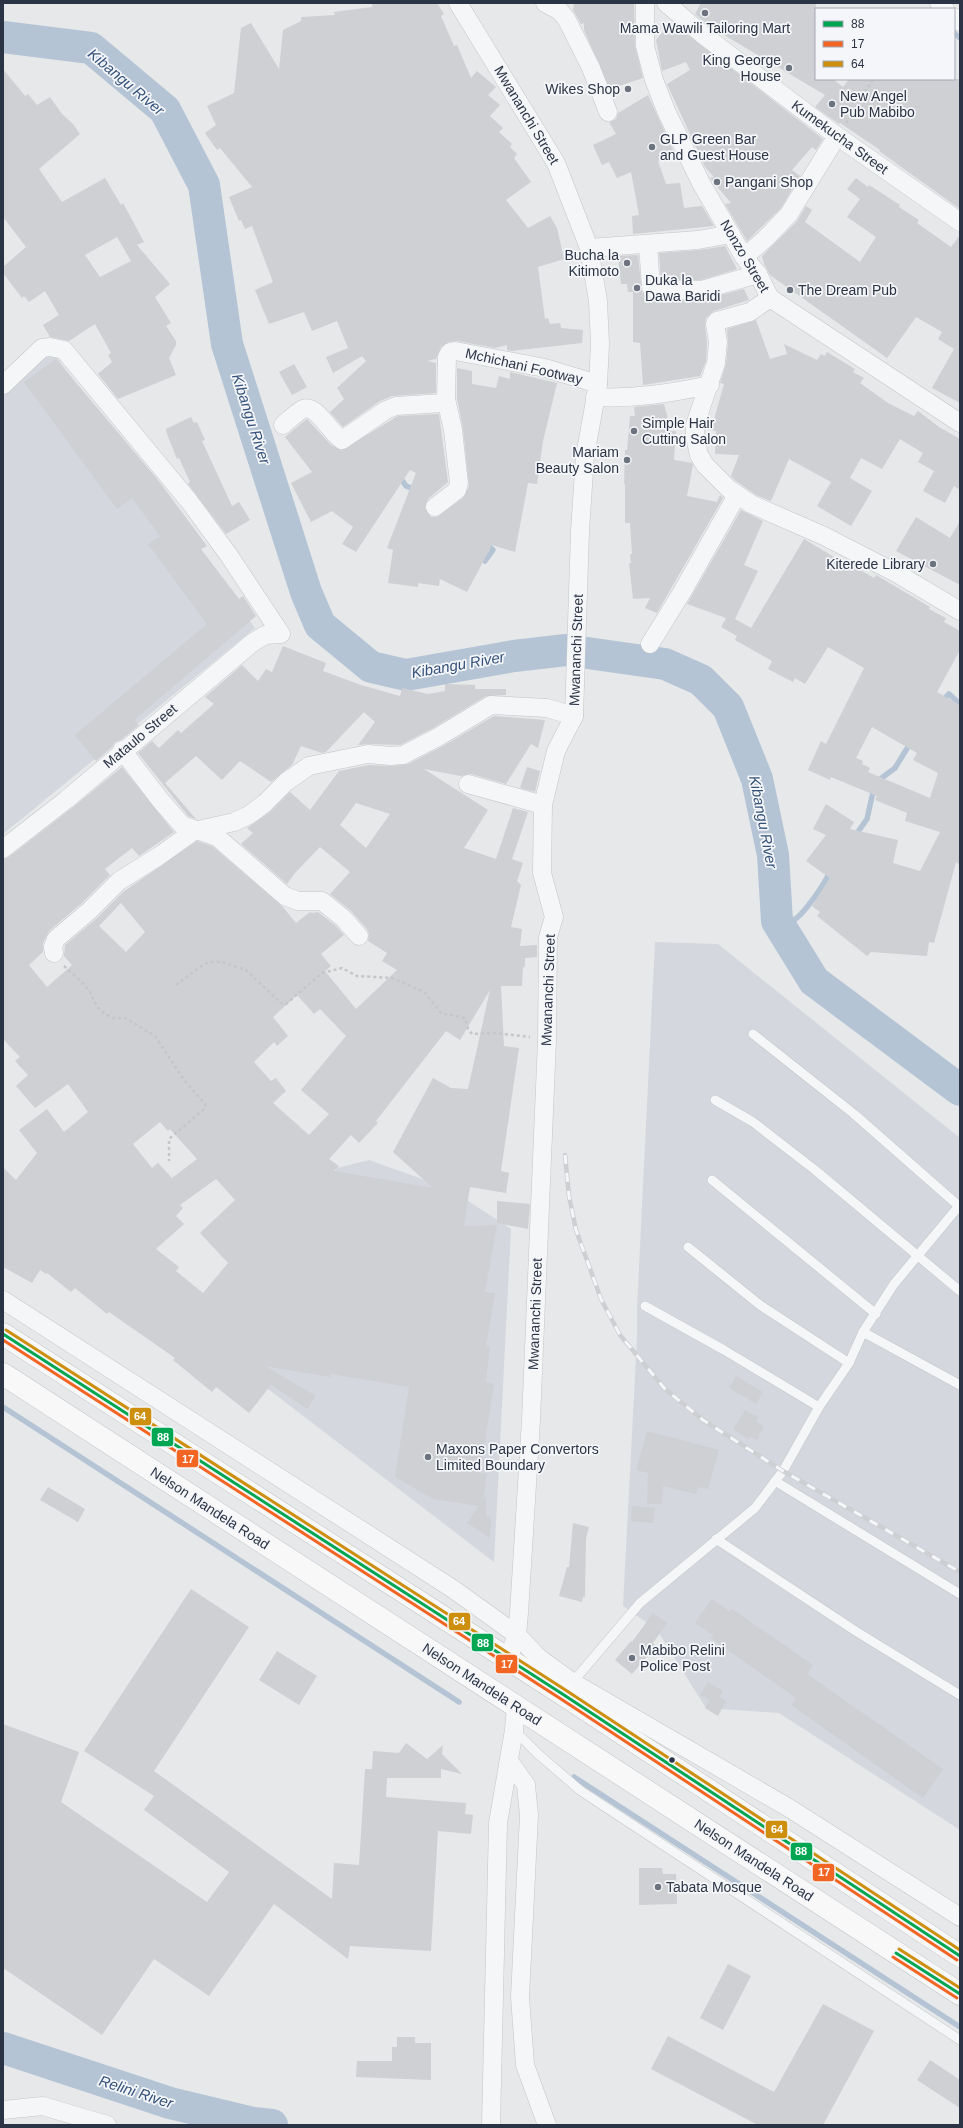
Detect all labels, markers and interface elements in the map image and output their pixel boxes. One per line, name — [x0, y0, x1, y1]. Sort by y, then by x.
marker: Mama Wawili Tailoring Mart — [700, 8, 710, 18]
legend — [815, 8, 955, 80]
text: 88 — [851, 17, 865, 31]
place label: Mama Wawili Tailoring Mart — [620, 20, 790, 36]
text: 17 — [851, 37, 865, 51]
water label: Kibangu River — [85, 45, 169, 119]
place label: King George House — [702, 52, 781, 84]
text: 64 — [851, 57, 865, 71]
street label: Mwananchi Street — [491, 63, 563, 167]
marker: King George House — [784, 63, 794, 73]
place label: Wikes Shop — [545, 81, 620, 97]
marker: Wikes Shop — [623, 84, 633, 94]
place label: New Angel Pub Mabibo — [840, 88, 915, 120]
street label: Kumekucha Street — [789, 97, 891, 177]
marker: New Angel Pub Mabibo — [827, 99, 837, 109]
place label: GLP Green Bar and Guest House — [660, 131, 769, 163]
marker: GLP Green Bar and Guest House — [647, 142, 657, 152]
place label: Pangani Shop — [725, 174, 813, 190]
marker: Pangani Shop — [712, 177, 722, 187]
street label: Nonzo Street — [717, 217, 773, 295]
place label: Bucha la Kitimoto — [565, 247, 619, 279]
marker: Bucha la Kitimoto — [622, 258, 632, 268]
place label: Duka la Dawa Baridi — [645, 272, 720, 304]
place label: The Dream Pub — [798, 282, 897, 298]
marker: Duka la Dawa Baridi — [632, 283, 642, 293]
marker: The Dream Pub — [785, 285, 795, 295]
street label: Mchichani Footway — [464, 345, 584, 387]
water label: Kibangu River — [229, 371, 274, 467]
place label: Simple Hair Cutting Salon — [642, 415, 726, 447]
marker: Simple Hair Cutting Salon — [629, 426, 639, 436]
place label: Mariam Beauty Salon — [536, 444, 619, 476]
marker: Mariam Beauty Salon — [622, 455, 632, 465]
place label: Kiterede Library — [826, 556, 925, 572]
marker: Kiterede Library — [928, 559, 938, 569]
street label: Mwananchi Street — [566, 594, 586, 706]
water label: Kibangu River — [410, 648, 507, 681]
street label: Mataulo Street — [100, 701, 180, 771]
water label: Kibangu River — [746, 774, 781, 871]
street label: Mwananchi Street — [538, 934, 558, 1046]
street label: Mwananchi Street — [525, 1258, 545, 1370]
line badge: 64 — [129, 1407, 152, 1426]
text: 64 — [134, 1410, 147, 1422]
line badge: 88 — [151, 1427, 174, 1447]
text: 88 — [157, 1431, 169, 1443]
place label: Maxons Paper Convertors Limited Boundary — [436, 1441, 599, 1473]
line badge: 17 — [176, 1449, 199, 1468]
marker: Maxons Paper Convertors Limited Boundary — [423, 1452, 433, 1462]
text: 17 — [182, 1453, 194, 1465]
street label: Nelson Mandela Road — [148, 1464, 272, 1552]
line badge: 64 — [448, 1612, 471, 1631]
text: 64 — [453, 1615, 466, 1627]
line badge: 88 — [471, 1633, 494, 1652]
text: 88 — [477, 1637, 489, 1649]
street label: Nelson Mandela Road — [420, 1640, 544, 1728]
place label: Mabibo Relini Police Post — [640, 1642, 725, 1674]
marker: Mabibo Relini Police Post — [627, 1653, 637, 1663]
line badge: 17 — [495, 1654, 518, 1674]
text: 17 — [501, 1658, 513, 1670]
unlabelled marker — [667, 1755, 677, 1765]
street label: Nelson Mandela Road — [692, 1816, 816, 1904]
line badge: 64 — [765, 1820, 788, 1839]
text: 64 — [771, 1823, 784, 1835]
line badge: 88 — [790, 1842, 813, 1861]
text: 88 — [795, 1845, 807, 1857]
line badge: 17 — [812, 1863, 835, 1882]
text: 17 — [818, 1866, 830, 1878]
place label: Tabata Mosque — [666, 1879, 762, 1895]
marker: Tabata Mosque — [653, 1882, 663, 1892]
water label: Relini River — [97, 2072, 176, 2112]

